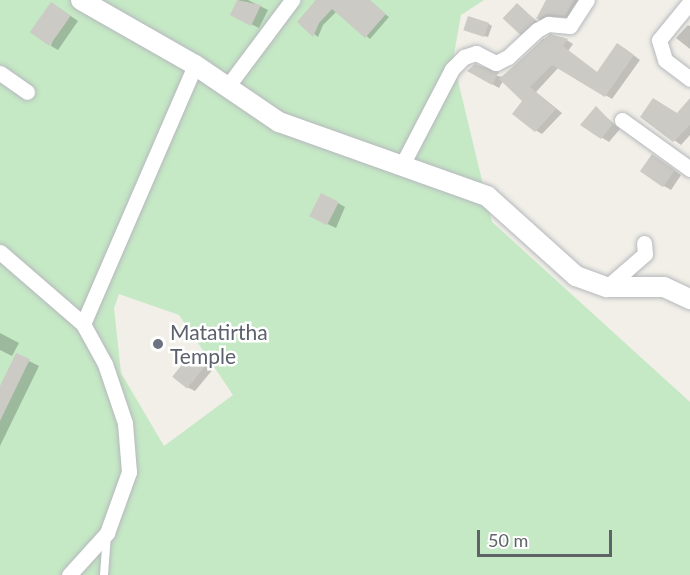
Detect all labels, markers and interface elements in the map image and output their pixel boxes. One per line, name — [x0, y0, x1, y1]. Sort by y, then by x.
place label: Matatirtha Temple — [170, 319, 268, 369]
marker: Matatirtha Temple — [151, 337, 165, 351]
scale bar — [480, 518, 615, 556]
text: 50 m — [488, 529, 528, 551]

